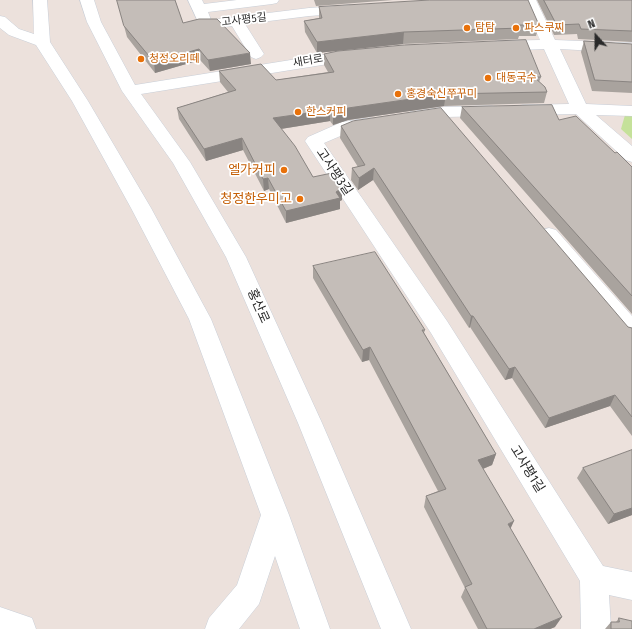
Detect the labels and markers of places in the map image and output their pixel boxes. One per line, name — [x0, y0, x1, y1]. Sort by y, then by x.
place label: 탐탐 — [475, 21, 495, 35]
place label: 파스쿠찌 — [524, 21, 564, 35]
marker: 탐탐 — [462, 23, 472, 33]
marker: 파스쿠찌 — [511, 23, 521, 33]
place label: 청정오리떼 — [149, 52, 200, 66]
marker: 청정오리떼 — [136, 54, 146, 64]
place label: 대동국수 — [496, 71, 536, 85]
marker: 대동국수 — [483, 73, 493, 83]
place label: 홍경숙신쭈꾸미 — [406, 87, 477, 101]
marker: 홍경숙신쭈꾸미 — [393, 89, 403, 99]
place label: 한스커피 — [306, 105, 346, 119]
marker: 한스커피 — [293, 107, 303, 117]
place label: 엘가커피 — [228, 162, 276, 178]
marker: 엘가커피 — [279, 165, 289, 175]
place label: 청정한우미고 — [220, 191, 292, 207]
marker: 청정한우미고 — [295, 194, 305, 204]

